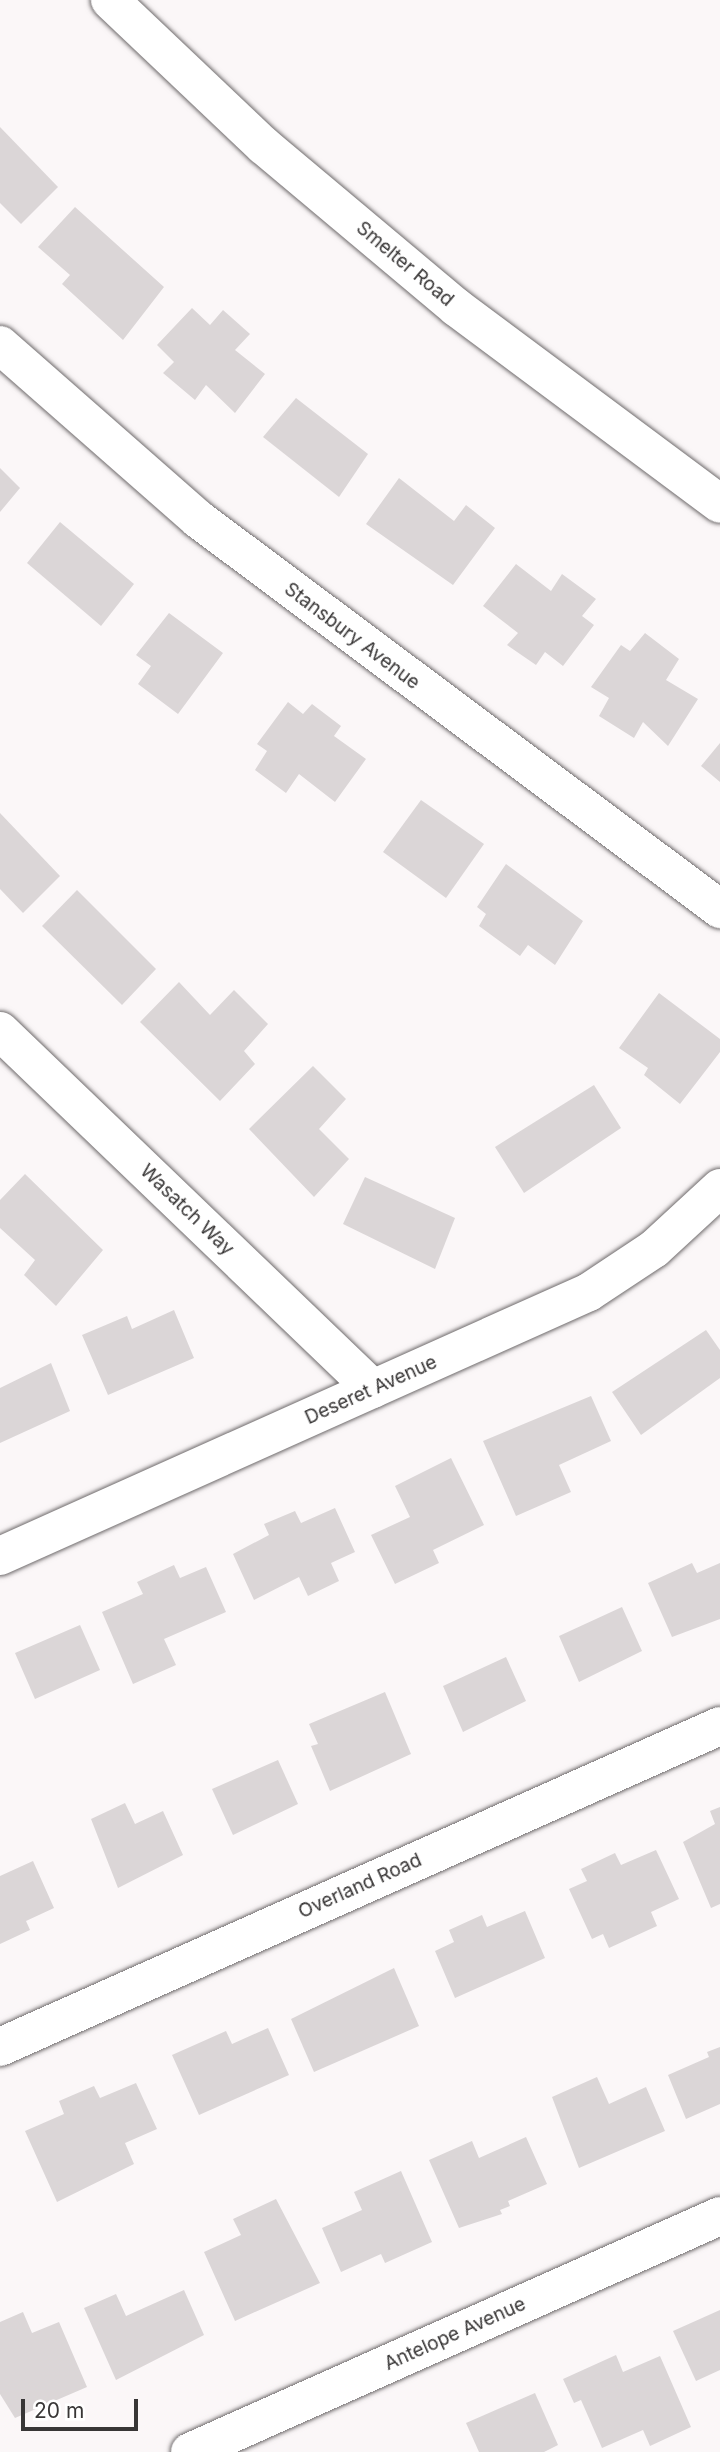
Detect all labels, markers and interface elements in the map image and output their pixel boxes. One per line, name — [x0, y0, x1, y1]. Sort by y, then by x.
street label: Smelter Road — [352, 217, 458, 311]
street label: Stansbury Avenue — [280, 578, 424, 694]
street label: Wasatch Way — [135, 1160, 239, 1260]
street label: Deseret Avenue — [301, 1351, 441, 1429]
street label: Overland Road — [295, 1849, 425, 1923]
street label: Antelope Avenue — [381, 2293, 529, 2375]
scale bar — [24, 2386, 142, 2430]
text: 20 m — [34, 2398, 84, 2423]

